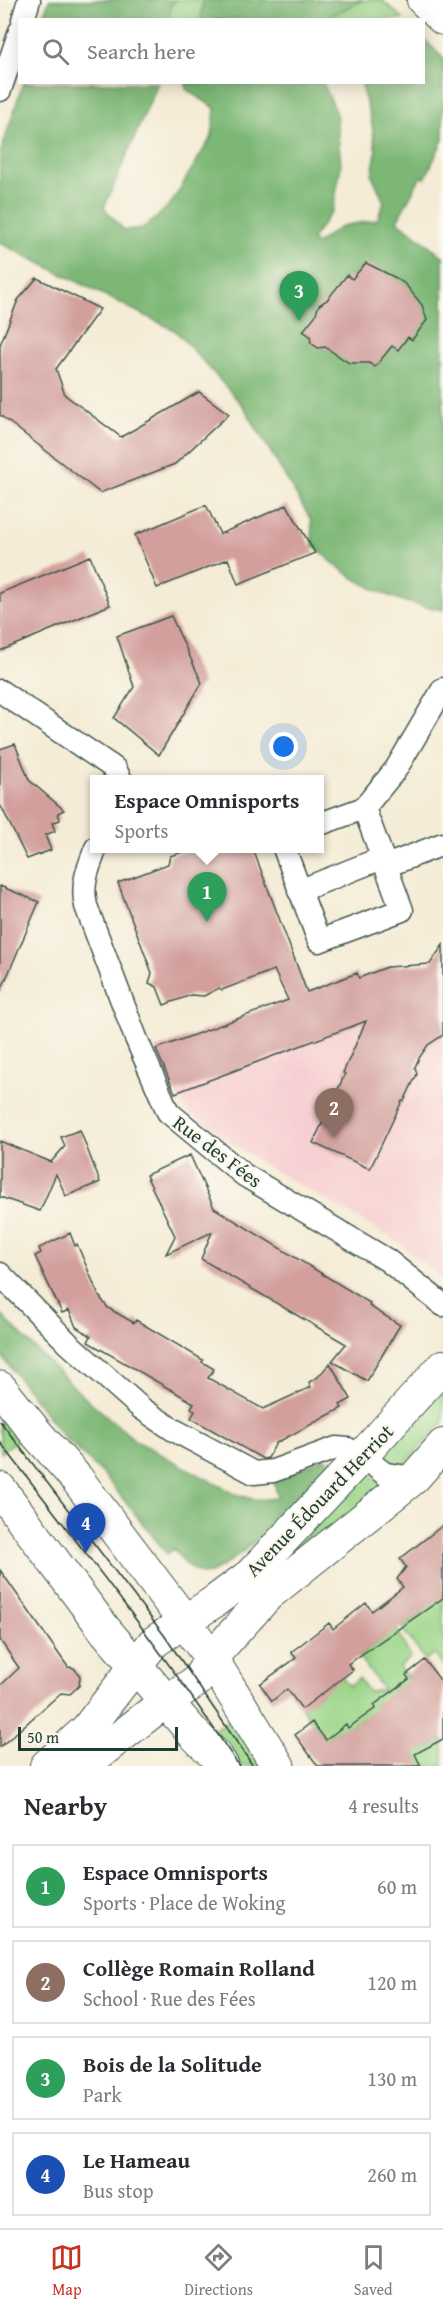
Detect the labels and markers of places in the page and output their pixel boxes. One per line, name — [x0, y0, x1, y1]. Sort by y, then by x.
pin: 3 — [280, 272, 318, 321]
pin: 1 — [188, 872, 226, 922]
pin: 2 — [314, 1088, 354, 1138]
pin: 4 — [66, 1504, 106, 1553]

